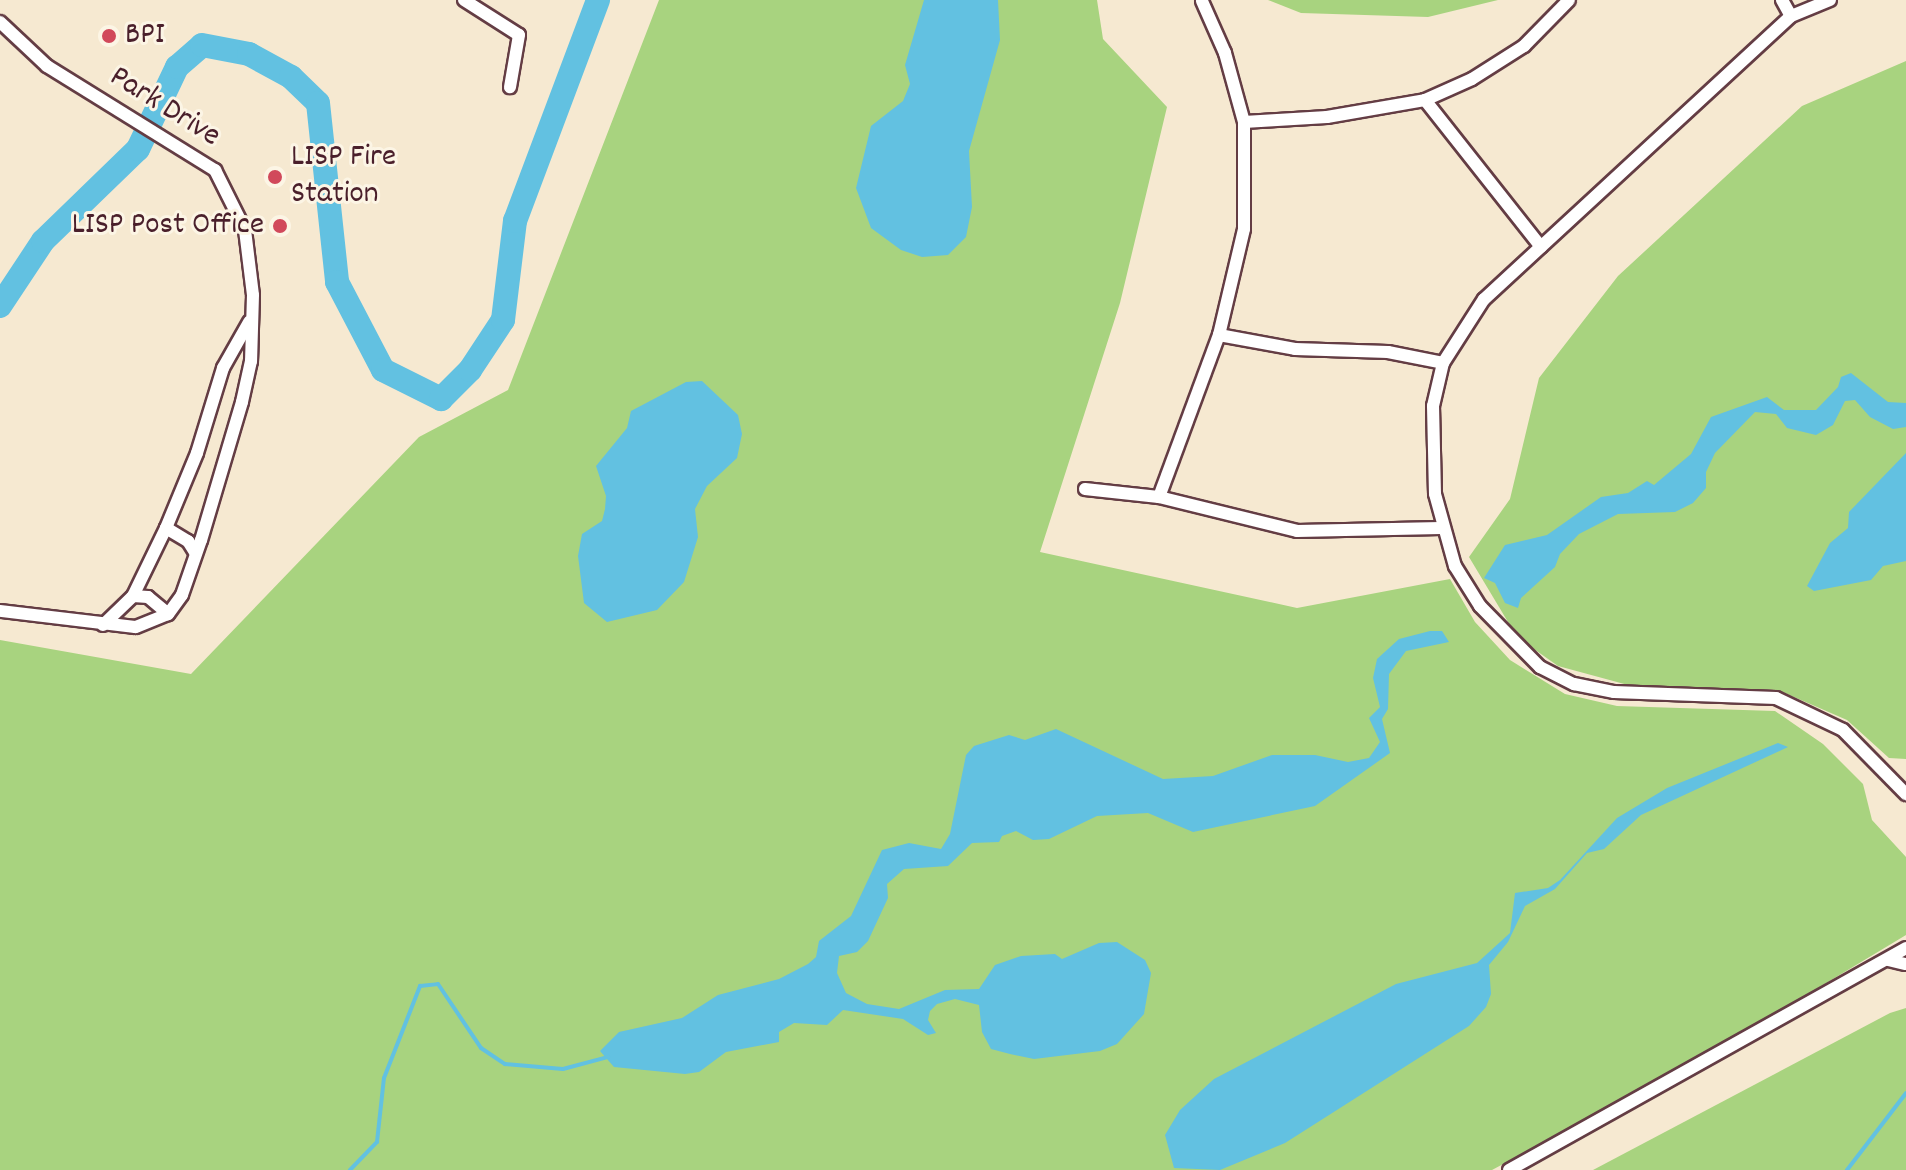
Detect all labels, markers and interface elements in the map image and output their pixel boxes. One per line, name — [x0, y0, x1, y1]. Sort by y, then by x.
place label: BPI — [125, 17, 165, 55]
marker: BPI — [100, 27, 118, 45]
street label: Park Drive — [101, 59, 227, 157]
place label: LISP Fire Station — [291, 140, 396, 215]
marker: LISP Fire Station — [266, 168, 284, 186]
place label: LISP Post Office — [72, 207, 264, 245]
marker: LISP Post Office — [271, 217, 289, 235]

